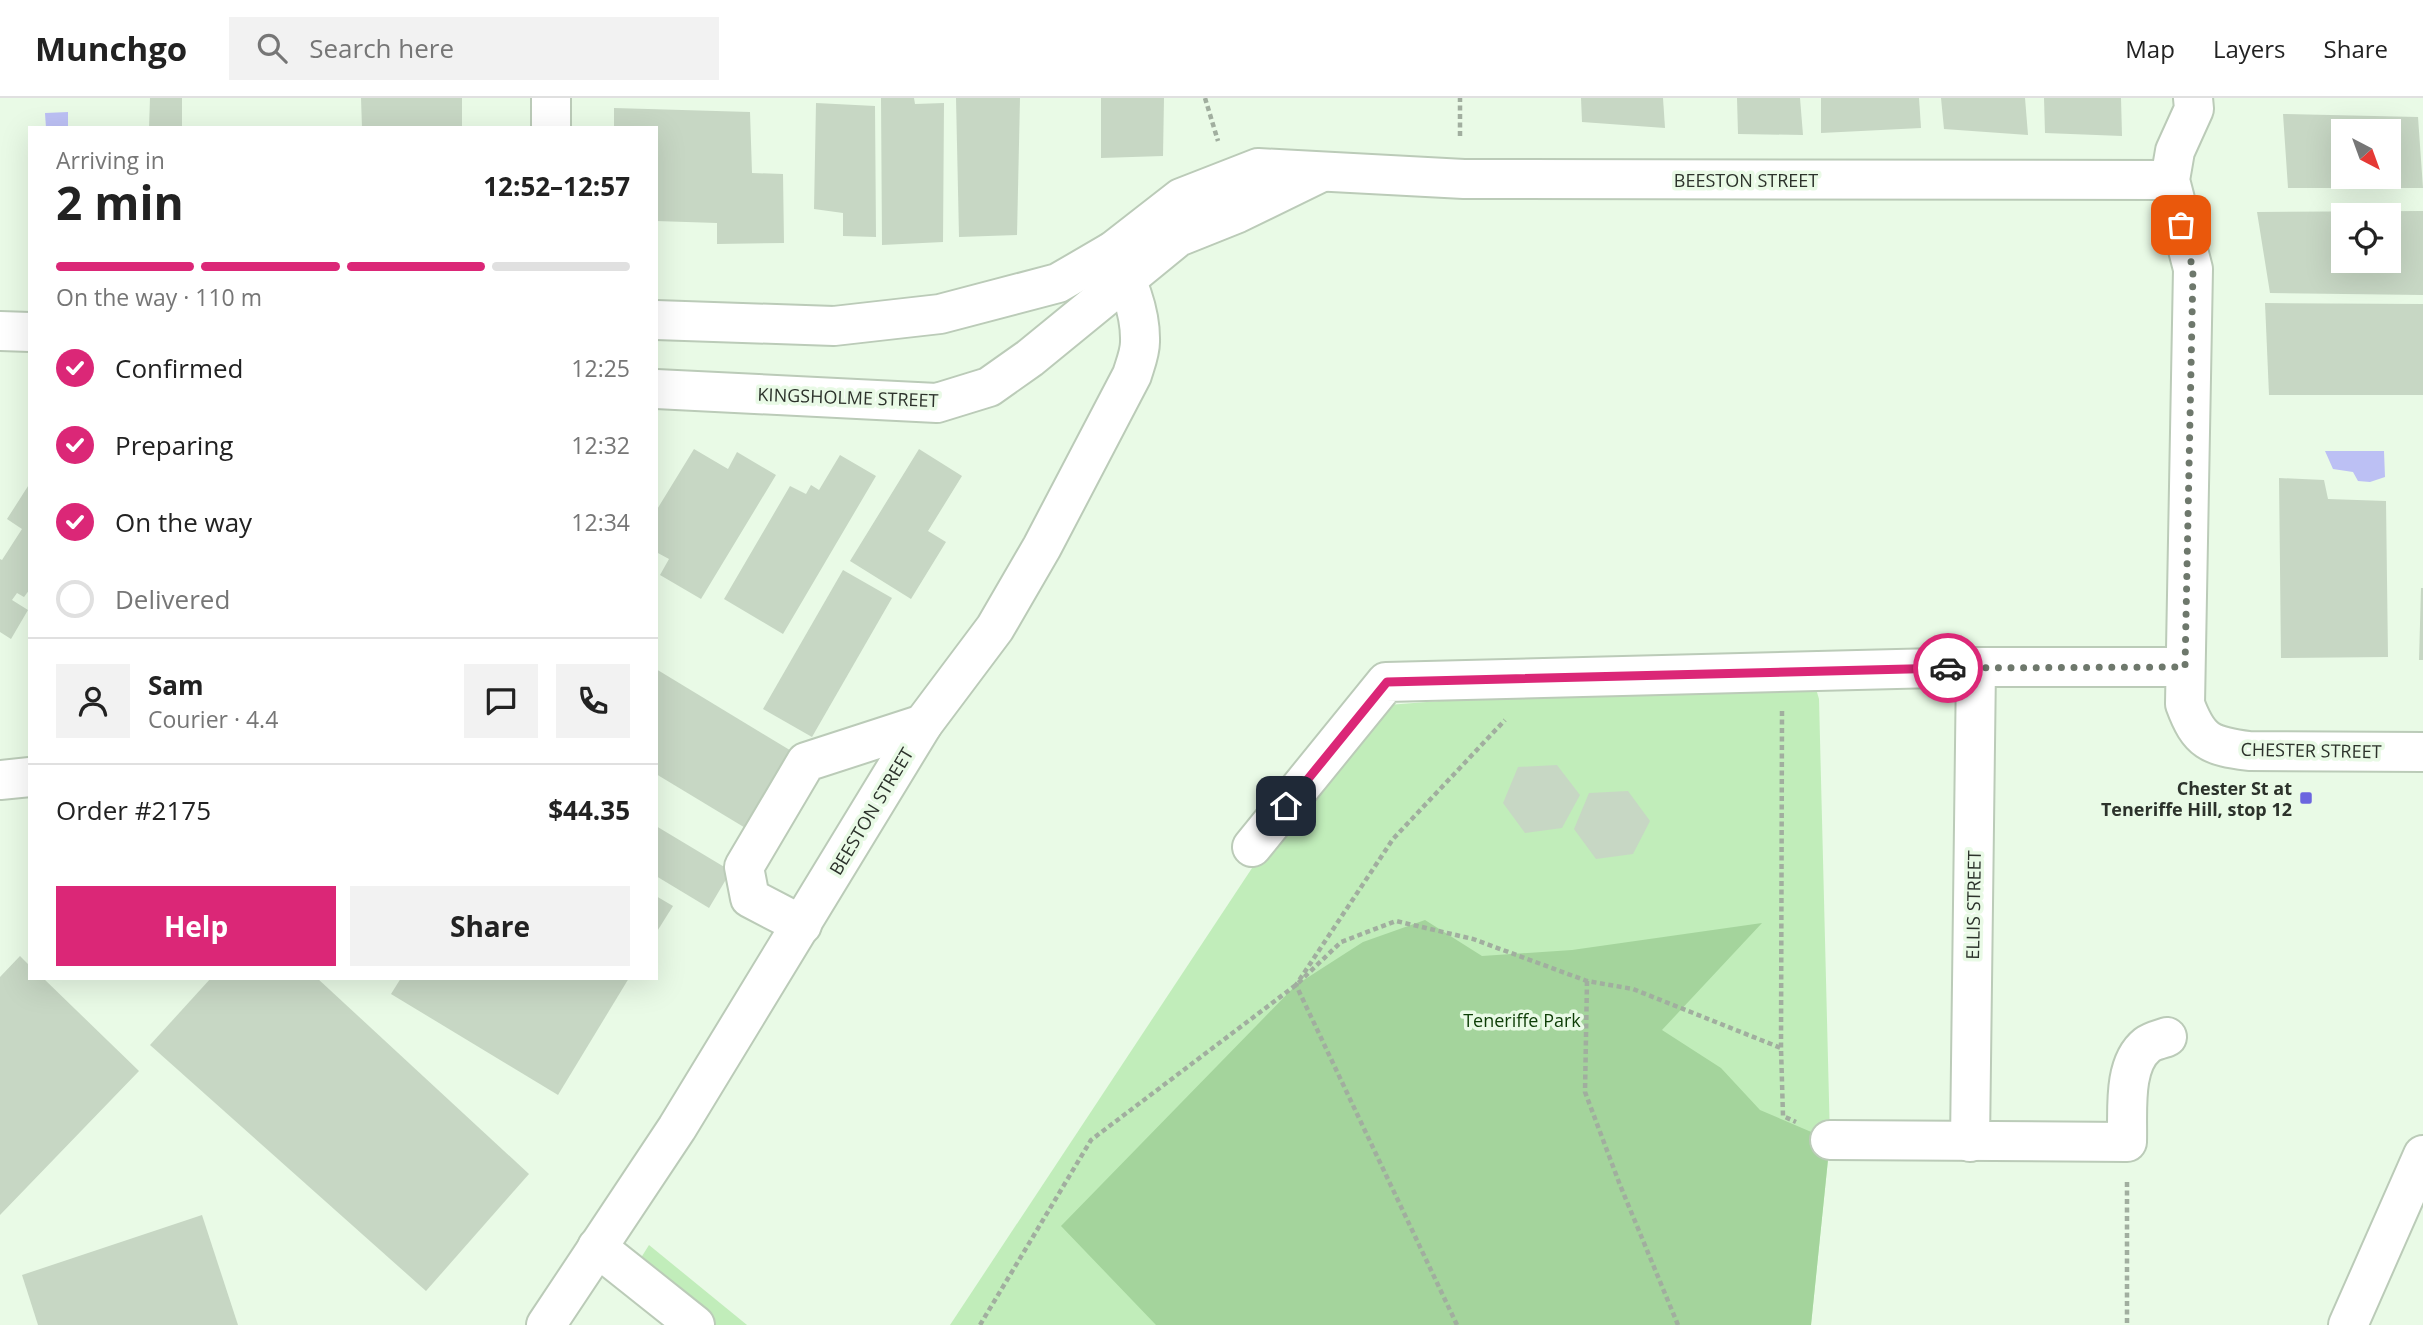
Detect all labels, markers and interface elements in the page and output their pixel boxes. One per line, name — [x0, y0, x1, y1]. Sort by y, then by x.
search box — [229, 17, 719, 80]
text: Munchgo — [35, 26, 187, 71]
icon: search — [253, 29, 291, 67]
text: Search here — [309, 30, 454, 66]
text: Map — [2125, 32, 2175, 65]
text: Layers — [2213, 32, 2286, 65]
text: Share — [2324, 32, 2388, 65]
north arrow — [2331, 119, 2401, 189]
map controls — [2331, 119, 2401, 273]
text: Arriving in — [56, 144, 165, 176]
text: 12:52–12:57 — [483, 168, 630, 204]
street label: BEESTON STREET — [1674, 168, 1818, 192]
text: 2 min — [56, 171, 184, 233]
pin — [2151, 195, 2211, 255]
button: locate — [2331, 203, 2401, 273]
icon: bag — [2162, 206, 2200, 244]
text: On the way · 110 m — [56, 281, 262, 313]
icon: check — [56, 349, 94, 387]
text: Confirmed — [115, 350, 243, 386]
text: 12:25 — [571, 352, 630, 384]
street label: KINGSHOLME STREET — [757, 382, 939, 412]
icon: check — [56, 426, 94, 464]
text: Preparing — [115, 427, 233, 463]
text: 12:32 — [571, 429, 630, 461]
icon: check — [56, 503, 94, 541]
text: On the way — [115, 504, 252, 540]
text: 12:34 — [571, 506, 630, 538]
text: Delivered — [115, 581, 230, 617]
courier — [1913, 633, 1983, 703]
icon: car — [1929, 649, 1967, 687]
button: person — [56, 664, 130, 738]
button: chat — [464, 664, 538, 738]
button: phone — [556, 664, 630, 738]
text: Sam — [148, 667, 204, 703]
text: Courier · 4.4 — [148, 703, 278, 735]
street label: CHESTER STREET — [2240, 737, 2382, 763]
street label: BEESTON STREET — [824, 743, 919, 879]
pin — [1256, 776, 1316, 836]
place label: Chester St at Teneriffe Hill, stop 12 — [2101, 776, 2292, 821]
icon: home — [1267, 787, 1305, 825]
marker: Chester St at Teneriffe Hill, stop 12 — [2298, 790, 2314, 806]
text: Order #2175 — [56, 792, 211, 828]
text: $44.35 — [548, 792, 630, 828]
street label: ELLIS STREET — [1960, 850, 1986, 960]
button: Help — [56, 886, 336, 966]
button: Share — [350, 886, 630, 966]
park label: Teneriffe Park — [1463, 1008, 1581, 1032]

